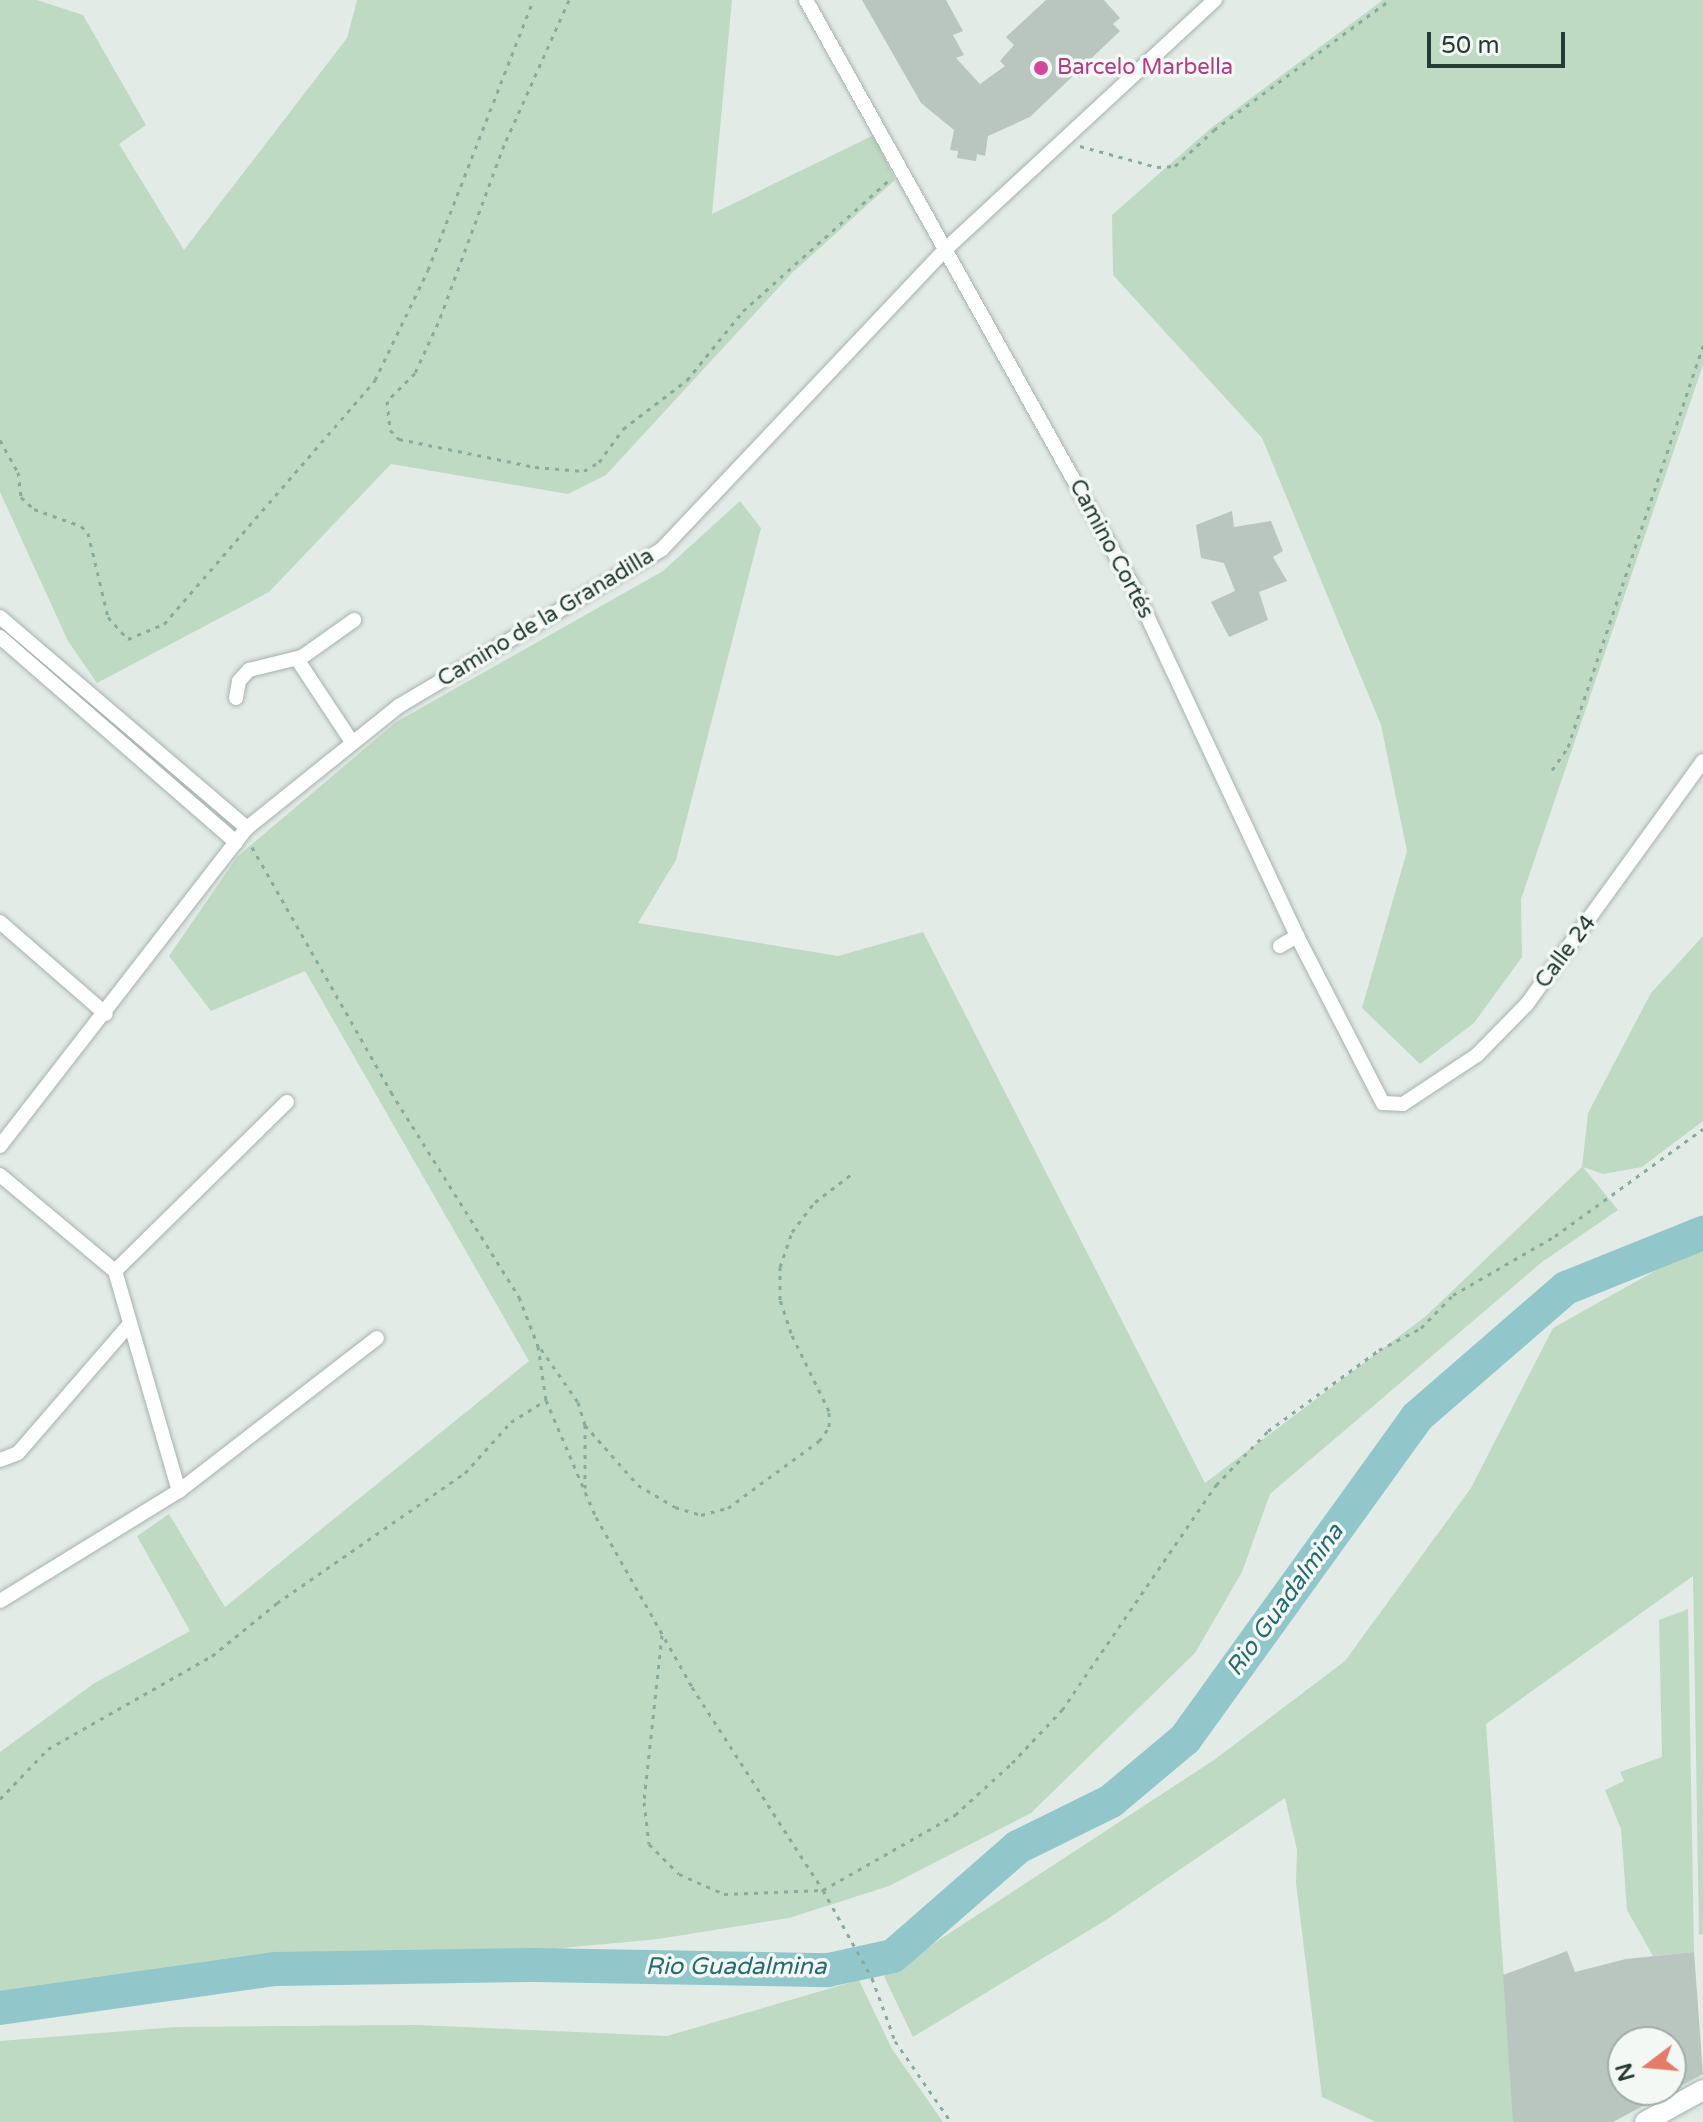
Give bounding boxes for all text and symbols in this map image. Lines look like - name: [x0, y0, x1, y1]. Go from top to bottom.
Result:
- scale bar: [1431, 16, 1569, 66]
- text: 50 m: [1441, 31, 1499, 60]
- place label: Barcelo Marbella: [1057, 55, 1233, 81]
- marker: Barcelo Marbella: [1032, 59, 1050, 77]
- street label: Camino Cortés: [1063, 475, 1159, 623]
- street label: Camino de la Granadilla: [433, 543, 659, 693]
- street label: Calle 24: [1530, 910, 1602, 994]
- water label: Rio Guadalmina: [1220, 1518, 1350, 1682]
- water label: Rio Guadalmina: [646, 1953, 826, 1981]
- north arrow: [1607, 2026, 1687, 2106]
- text: N: [1611, 2060, 1641, 2084]

